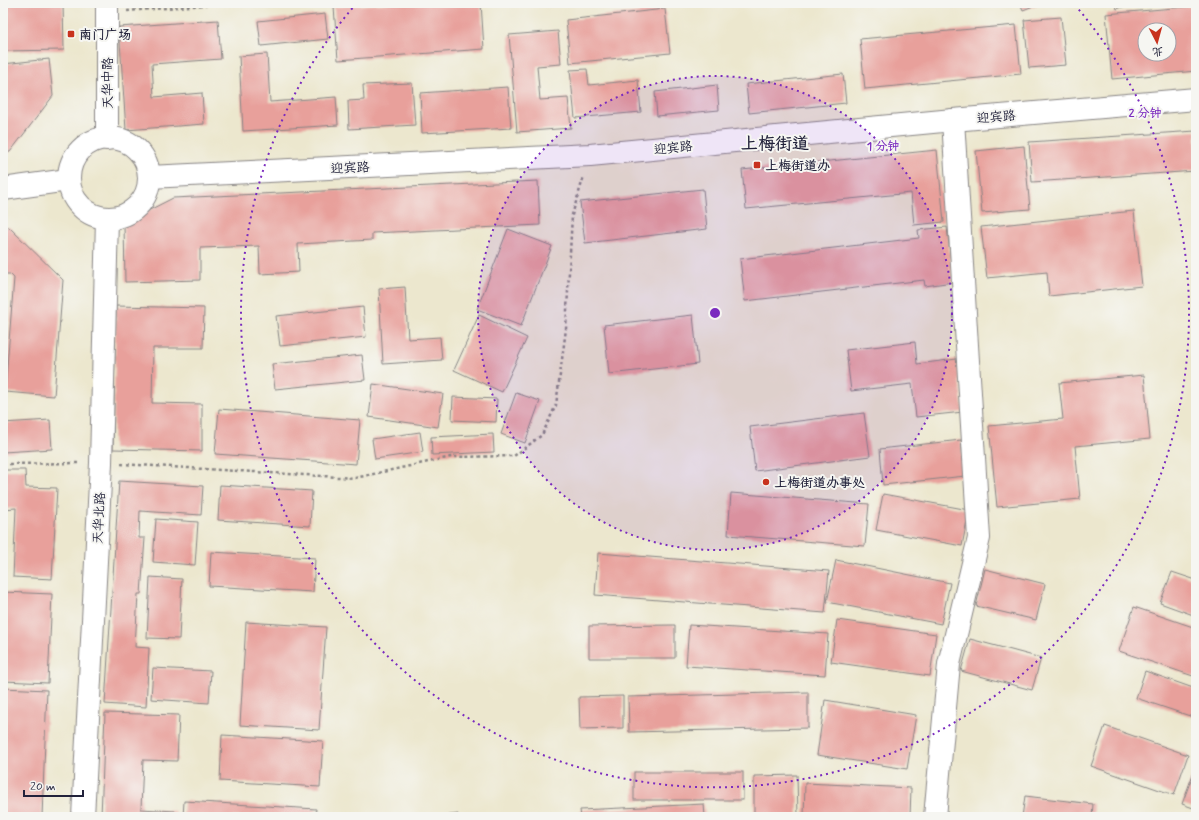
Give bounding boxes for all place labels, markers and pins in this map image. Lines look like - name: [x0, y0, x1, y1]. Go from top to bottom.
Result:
- place label: 南门广场: [79, 27, 131, 44]
- marker: 南门广场: [66, 29, 76, 39]
- place label: 上梅街道办: [765, 158, 830, 175]
- marker: 上梅街道办: [752, 160, 762, 170]
- centre of rings: [708, 306, 722, 320]
- place label: 上梅街道办事处: [774, 475, 865, 492]
- marker: 上梅街道办事处: [761, 477, 771, 487]

